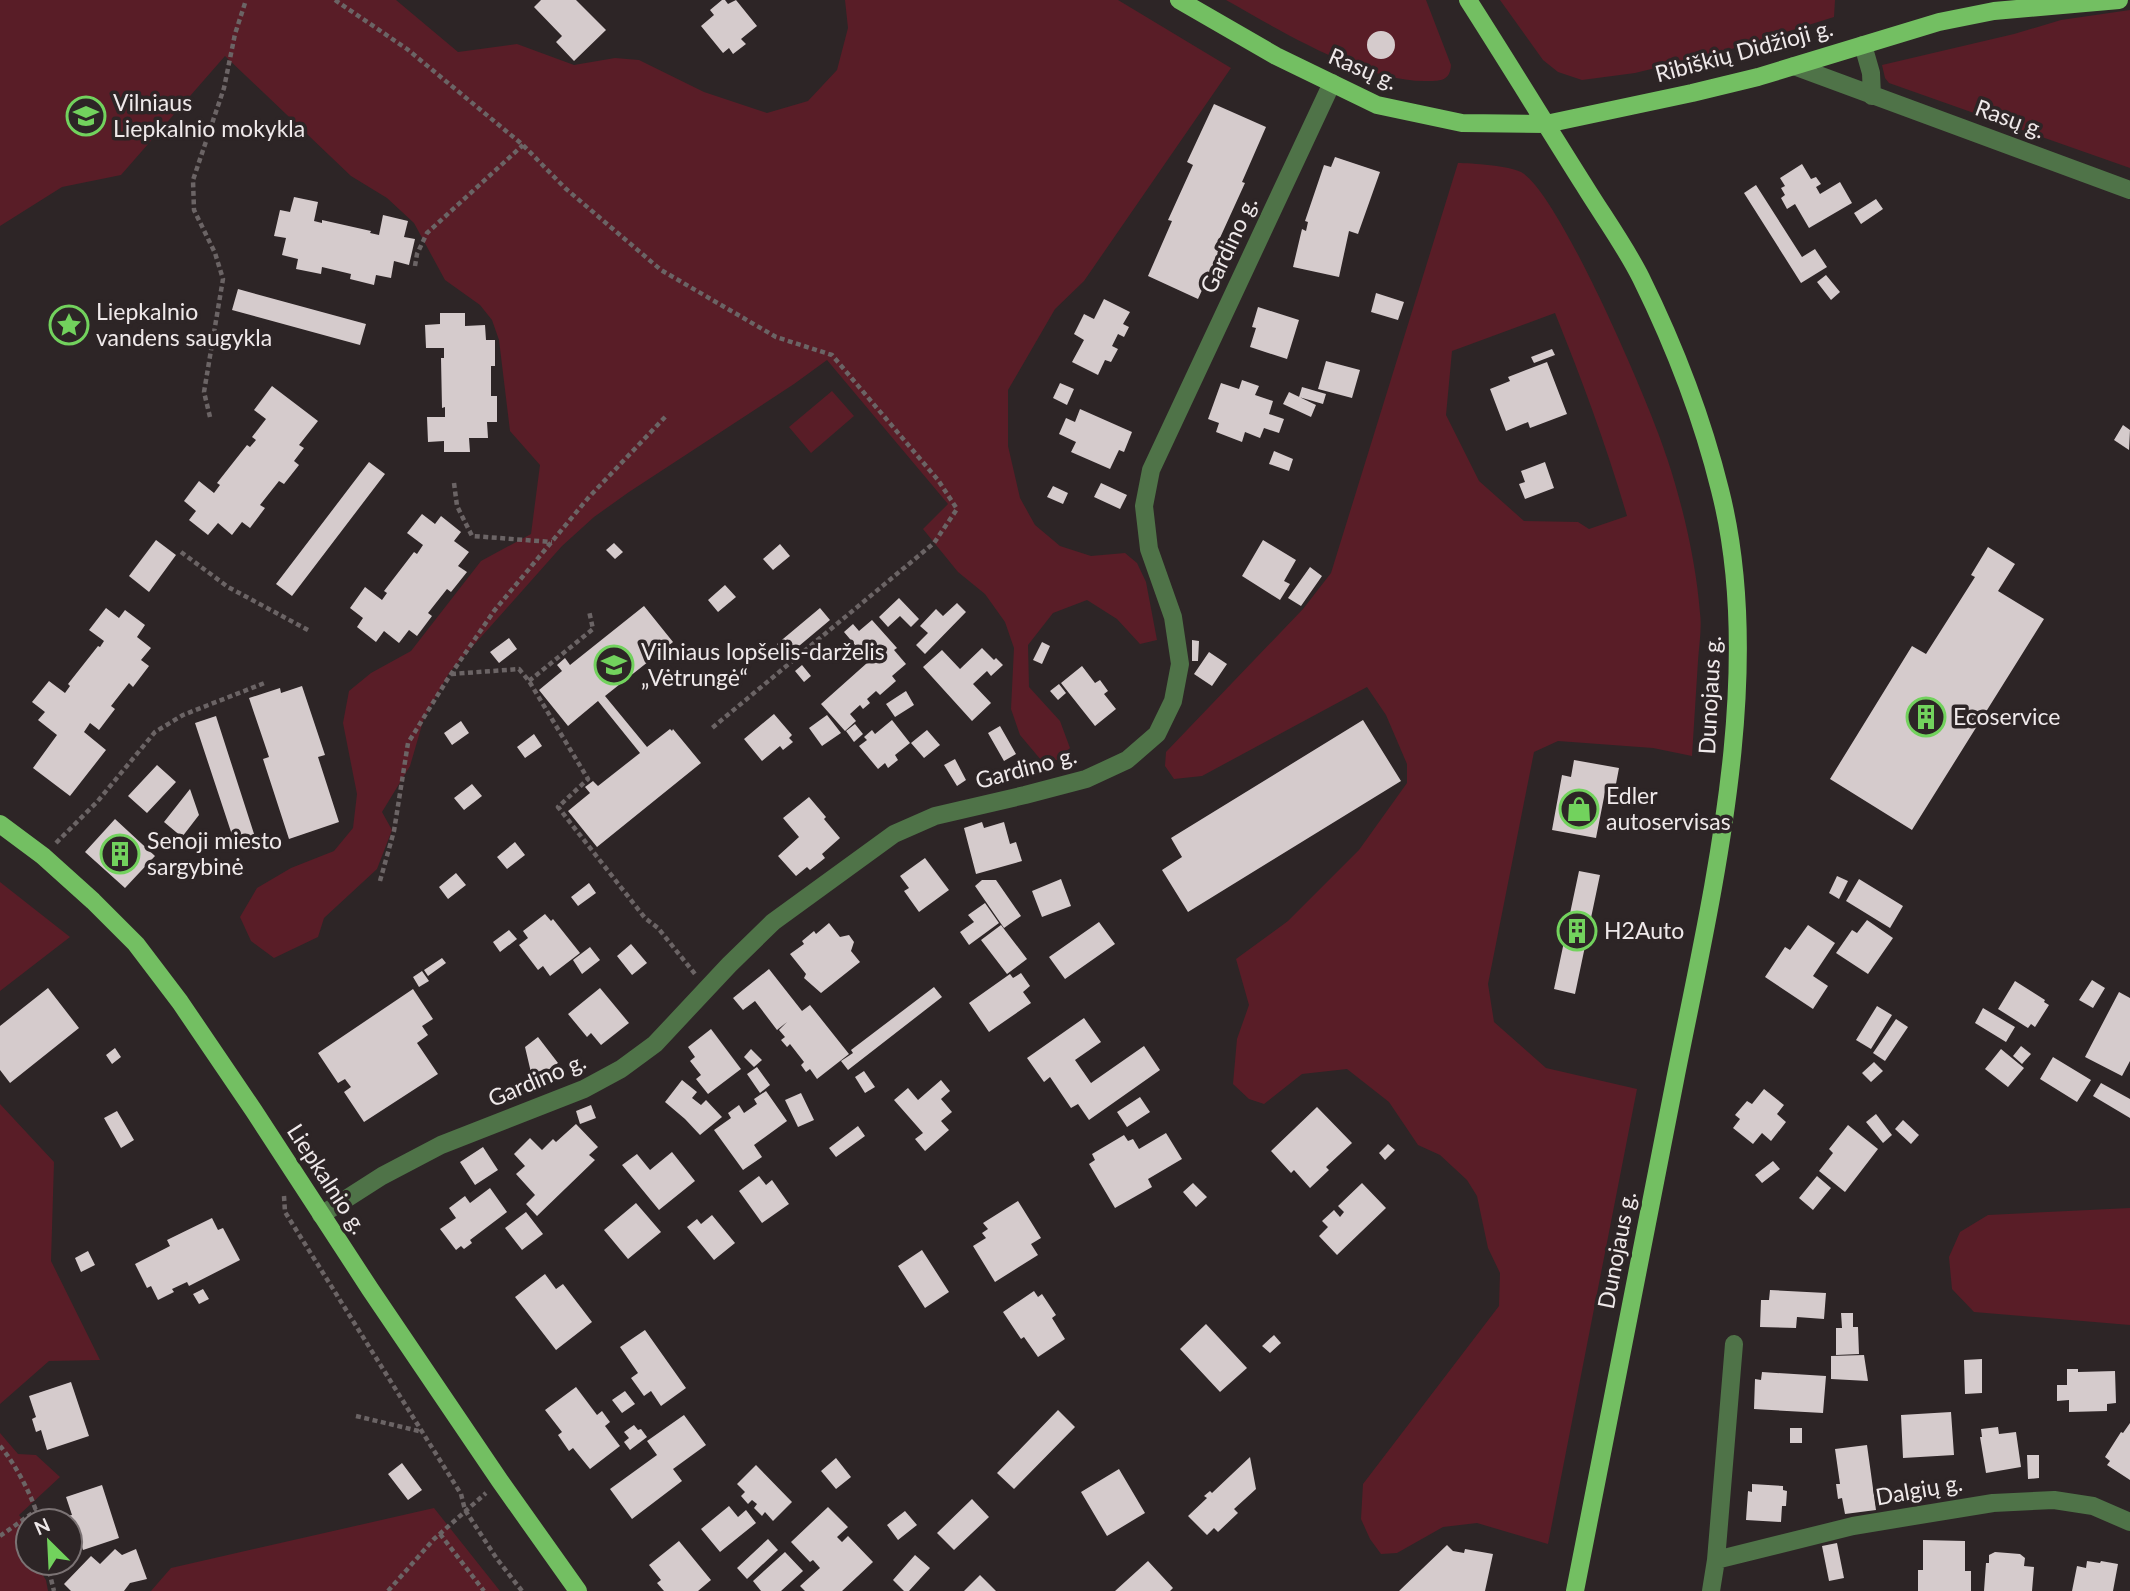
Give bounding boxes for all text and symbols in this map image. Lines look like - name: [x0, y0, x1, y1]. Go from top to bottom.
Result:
- street label: Ribiškių Didžioji g.: [1652, 13, 1836, 87]
- street label: Rasų g.: [1325, 41, 1402, 95]
- place label: Vilniaus Liepkalnio mokykla: [113, 88, 305, 142]
- street label: Rasų g.: [1972, 93, 2049, 143]
- school or university icon: Vilniaus Liepkalnio mokykla: [65, 95, 107, 137]
- street label: Gardino g.: [1194, 192, 1263, 297]
- place label: Liepkalnio vandens saugykla: [96, 297, 272, 351]
- place icon: Liepkalnio vandens saugykla: [48, 304, 90, 346]
- street label: Dunojaus g.: [1692, 635, 1726, 755]
- place label: Vilniaus lopšelis-darželis „Vėtrungė“: [641, 637, 885, 691]
- school or university icon: Vilniaus lopšelis-darželis „Vėtrungė“: [593, 644, 635, 686]
- building icon: Ecoservice: [1905, 696, 1947, 738]
- place label: Ecoservice: [1953, 702, 2060, 730]
- street label: Gardino g.: [972, 740, 1079, 794]
- place label: Edler autoservisas: [1606, 781, 1731, 835]
- shop icon: Edler autoservisas: [1558, 788, 1600, 830]
- place label: Senoji miesto sargybinė: [147, 826, 282, 880]
- building icon: Senoji miesto sargybinė: [99, 833, 141, 875]
- building icon: H2Auto: [1556, 910, 1598, 952]
- place label: H2Auto: [1604, 916, 1684, 944]
- street label: Gardino g.: [483, 1046, 590, 1112]
- street label: Liepkalnio g.: [282, 1118, 374, 1239]
- street label: Dunojaus g.: [1591, 1189, 1641, 1311]
- street label: Dalgių g.: [1873, 1468, 1964, 1510]
- north arrow: [14, 1507, 84, 1577]
- text: N: [31, 1513, 53, 1539]

